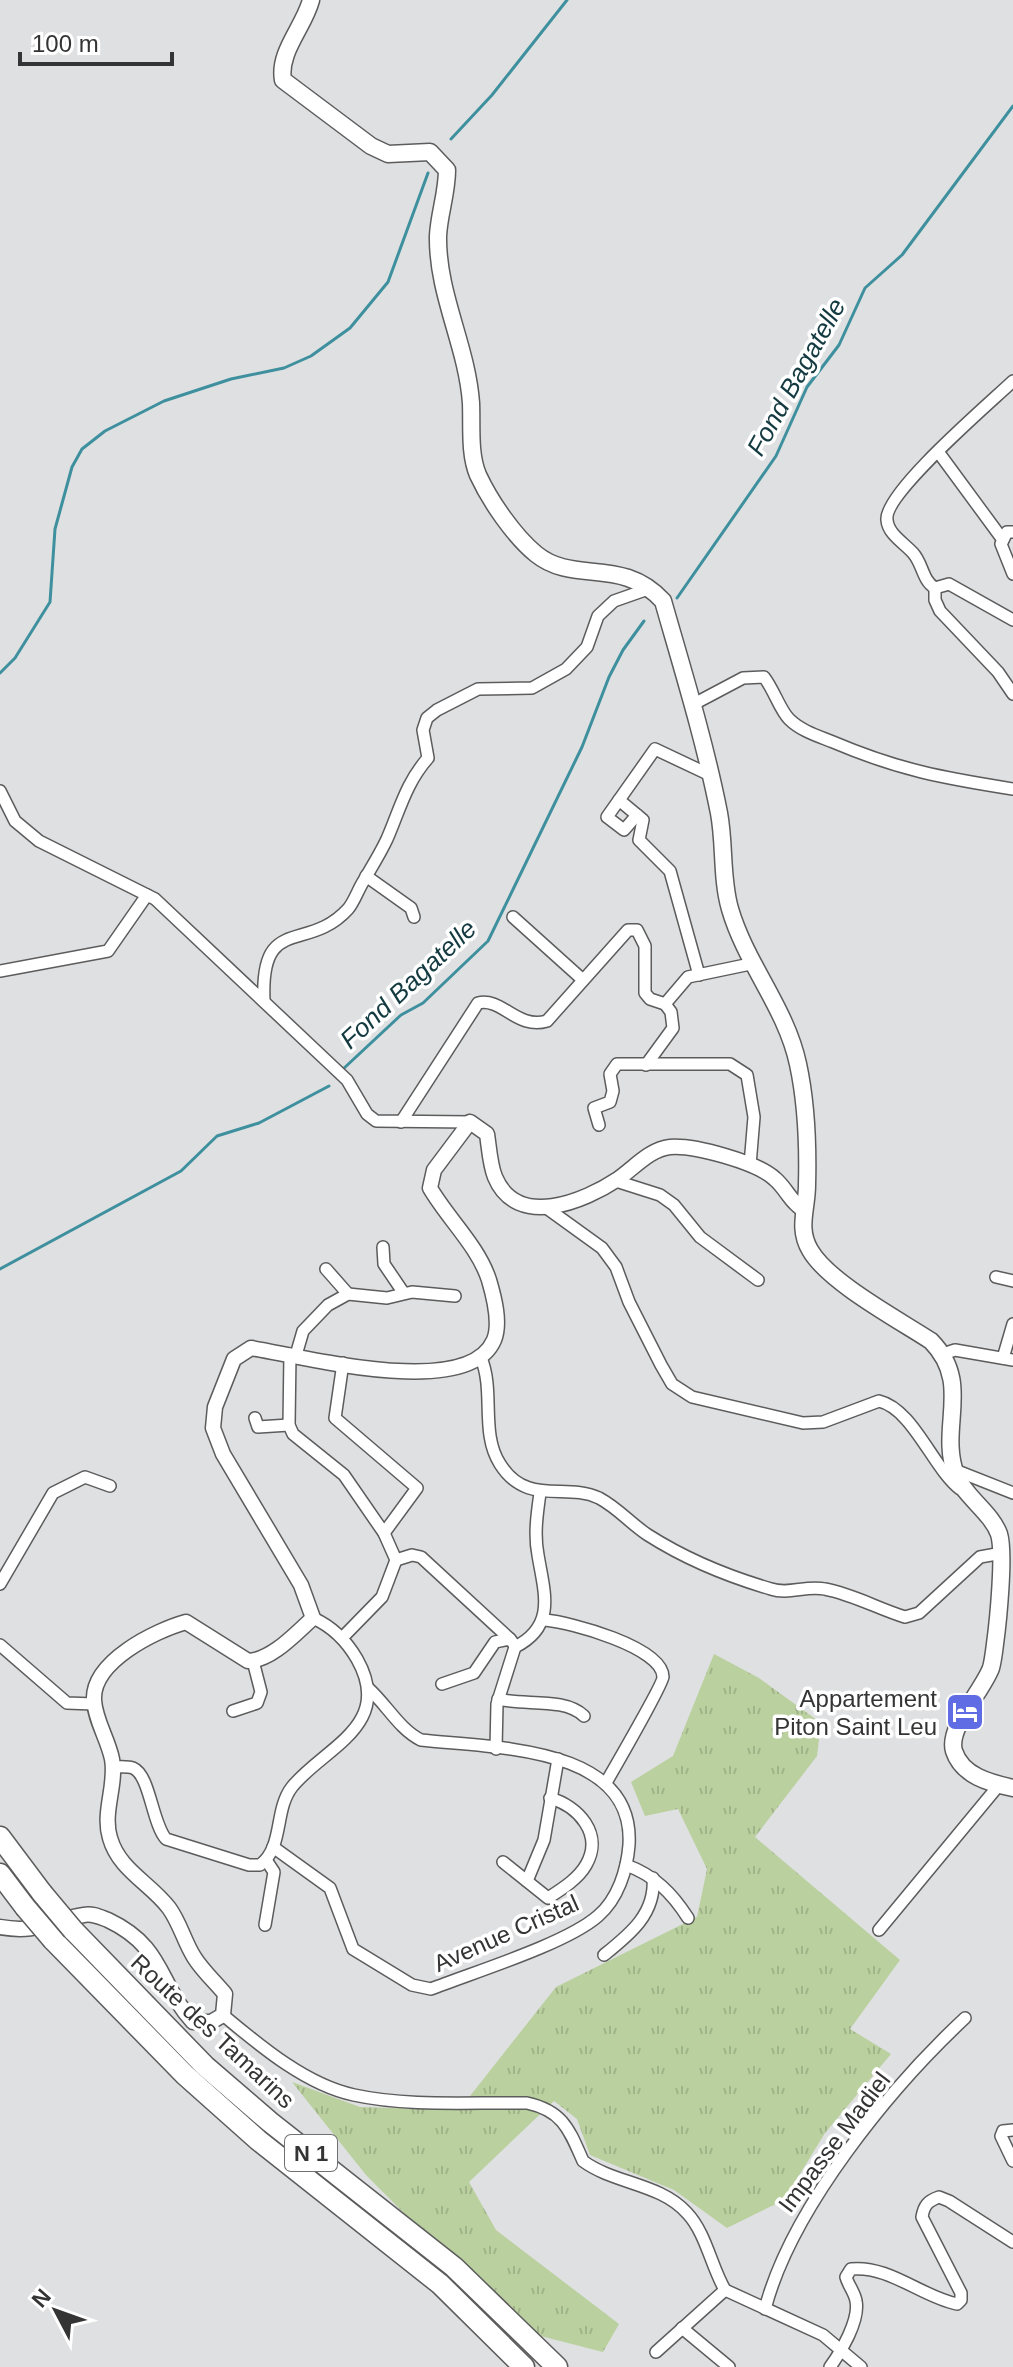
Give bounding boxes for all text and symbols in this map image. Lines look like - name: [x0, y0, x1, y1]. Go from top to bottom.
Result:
- scale bar: [20, 16, 172, 66]
- text: 100 m: [32, 30, 99, 57]
- water label: Fond Bagatelle: [740, 293, 852, 461]
- water label: Fond Bagatelle: [334, 913, 482, 1055]
- place label: Appartement Piton Saint Leu: [774, 1685, 937, 1740]
- hotel icon: Appartement Piton Saint Leu: [944, 1691, 986, 1733]
- street label: Avenue Cristal: [429, 1889, 583, 1977]
- street label: Route des Tamarins: [126, 1948, 300, 2114]
- street label: Impasse Madiel: [773, 2067, 895, 2217]
- road number: N 1: [285, 2135, 337, 2171]
- north arrow: [16, 2271, 96, 2351]
- text: N: [27, 2284, 56, 2312]

